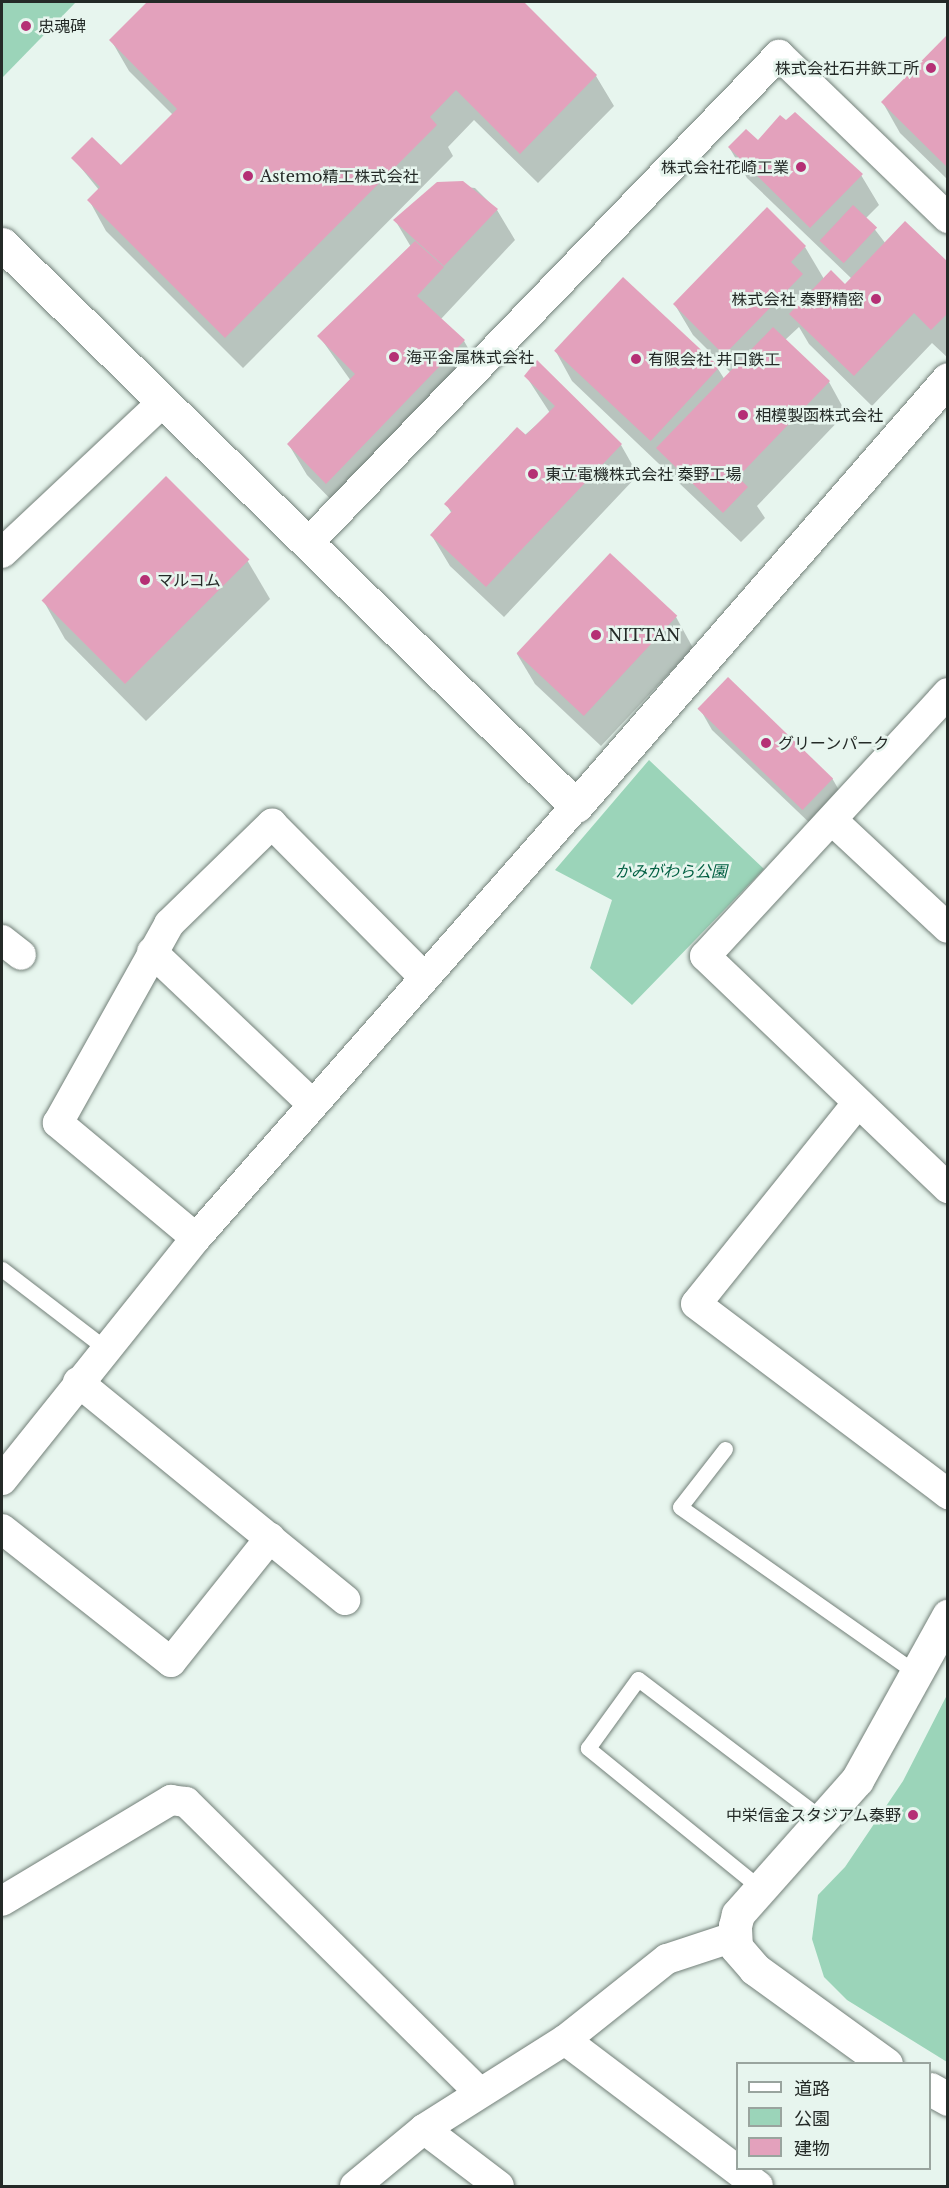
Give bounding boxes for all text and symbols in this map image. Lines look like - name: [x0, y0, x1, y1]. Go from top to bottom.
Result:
- place label: 忠魂碑: [38, 16, 86, 36]
- marker: 忠魂碑: [19, 19, 33, 33]
- place label: 株式会社石井鉄工所: [775, 58, 919, 78]
- marker: 株式会社石井鉄工所: [924, 61, 938, 75]
- place label: 株式会社花崎工業: [661, 157, 789, 177]
- marker: 株式会社花崎工業: [794, 160, 808, 174]
- place label: Astemo精工株式会社: [260, 166, 418, 186]
- marker: Astemo精工株式会社: [241, 169, 255, 183]
- place label: 株式会社 秦野精密: [731, 289, 864, 309]
- marker: 株式会社 秦野精密: [869, 292, 883, 306]
- place label: 海平金属株式会社: [406, 347, 534, 367]
- place label: 有限会社 井口鉄工: [648, 349, 781, 369]
- marker: 海平金属株式会社: [387, 350, 401, 364]
- marker: 有限会社 井口鉄工: [629, 352, 643, 366]
- place label: 相模製函株式会社: [755, 405, 883, 425]
- marker: 相模製函株式会社: [736, 408, 750, 422]
- place label: 東立電機株式会社 秦野工場: [545, 464, 742, 484]
- marker: 東立電機株式会社 秦野工場: [526, 467, 540, 481]
- place label: マルコム: [157, 570, 221, 590]
- marker: マルコム: [138, 573, 152, 587]
- place label: NITTAN: [608, 625, 680, 645]
- marker: NITTAN: [589, 628, 603, 642]
- place label: グリーンパーク: [778, 733, 890, 753]
- marker: グリーンパーク: [759, 736, 773, 750]
- park label: かみがわら公園: [615, 861, 727, 881]
- place label: 中栄信金スタジアム秦野: [725, 1805, 901, 1825]
- marker: 中栄信金スタジアム秦野: [906, 1808, 920, 1822]
- legend: [736, 2062, 931, 2170]
- text: 道路: [794, 2078, 830, 2100]
- text: 公園: [794, 2108, 830, 2130]
- text: 建物: [794, 2138, 830, 2160]

